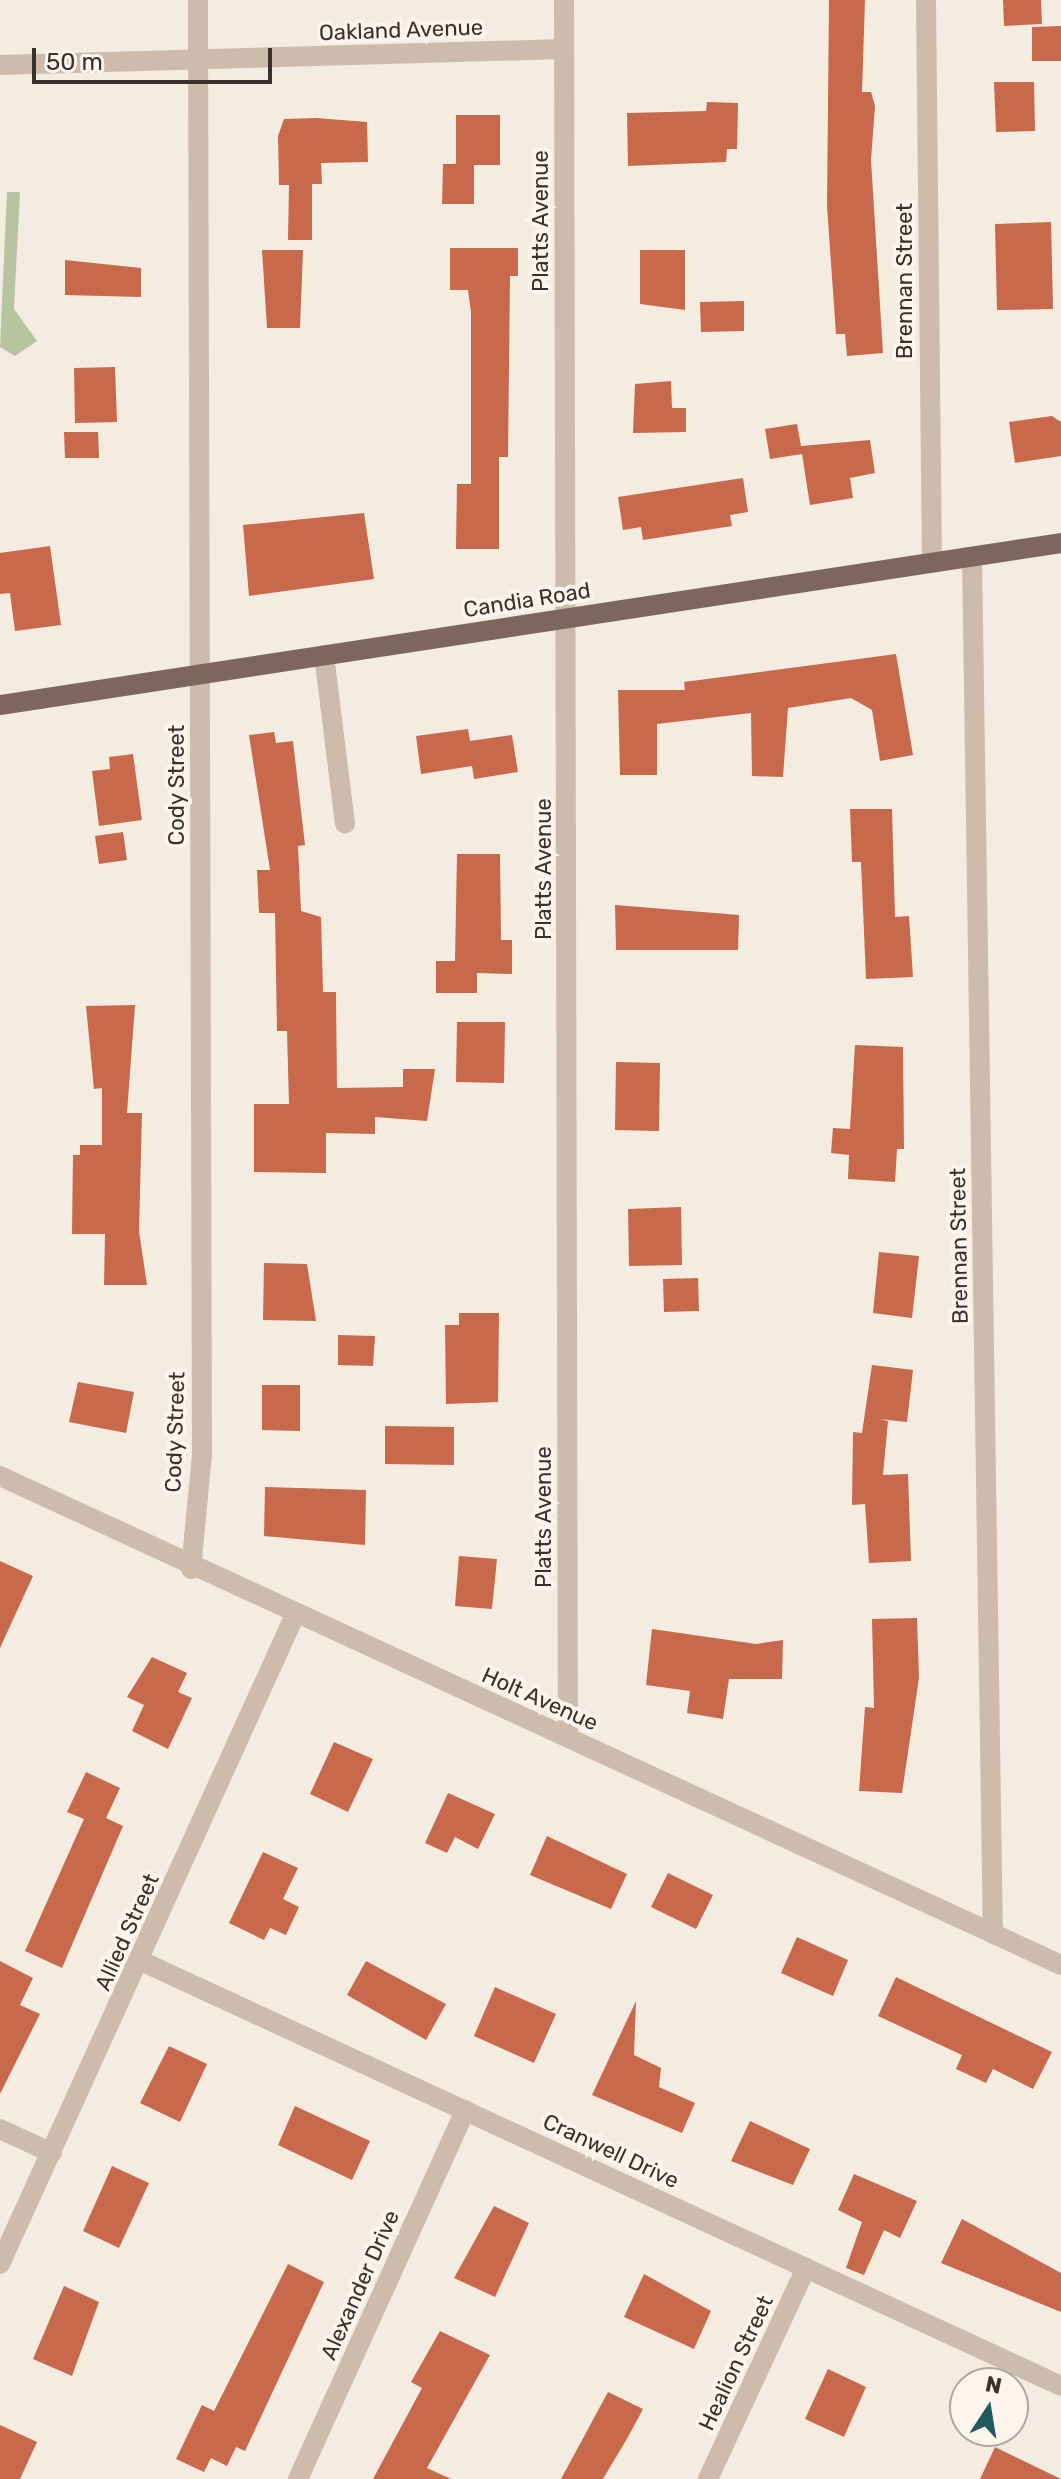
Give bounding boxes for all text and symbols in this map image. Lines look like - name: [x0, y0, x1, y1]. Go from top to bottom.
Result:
- street label: Oakland Avenue: [318, 14, 484, 46]
- scale bar: [36, 32, 276, 82]
- text: 50 m: [46, 48, 103, 76]
- street label: Platts Avenue: [528, 150, 554, 292]
- street label: Brennan Street: [892, 203, 918, 359]
- street label: Candia Road: [462, 577, 592, 623]
- street label: Cody Street: [164, 724, 190, 846]
- street label: Platts Avenue: [531, 798, 557, 940]
- street label: Brennan Street: [944, 1168, 974, 1324]
- street label: Cody Street: [160, 1371, 190, 1493]
- street label: Platts Avenue: [531, 1446, 557, 1588]
- street label: Holt Avenue: [478, 1662, 602, 1736]
- street label: Allied Street: [89, 1869, 165, 1995]
- street label: Cranwell Drive: [539, 2108, 683, 2194]
- street label: Alexander Drive: [315, 2206, 405, 2364]
- street label: Healion Street: [693, 2291, 779, 2435]
- north arrow: [949, 2367, 1029, 2447]
- text: N: [983, 2370, 1004, 2400]

